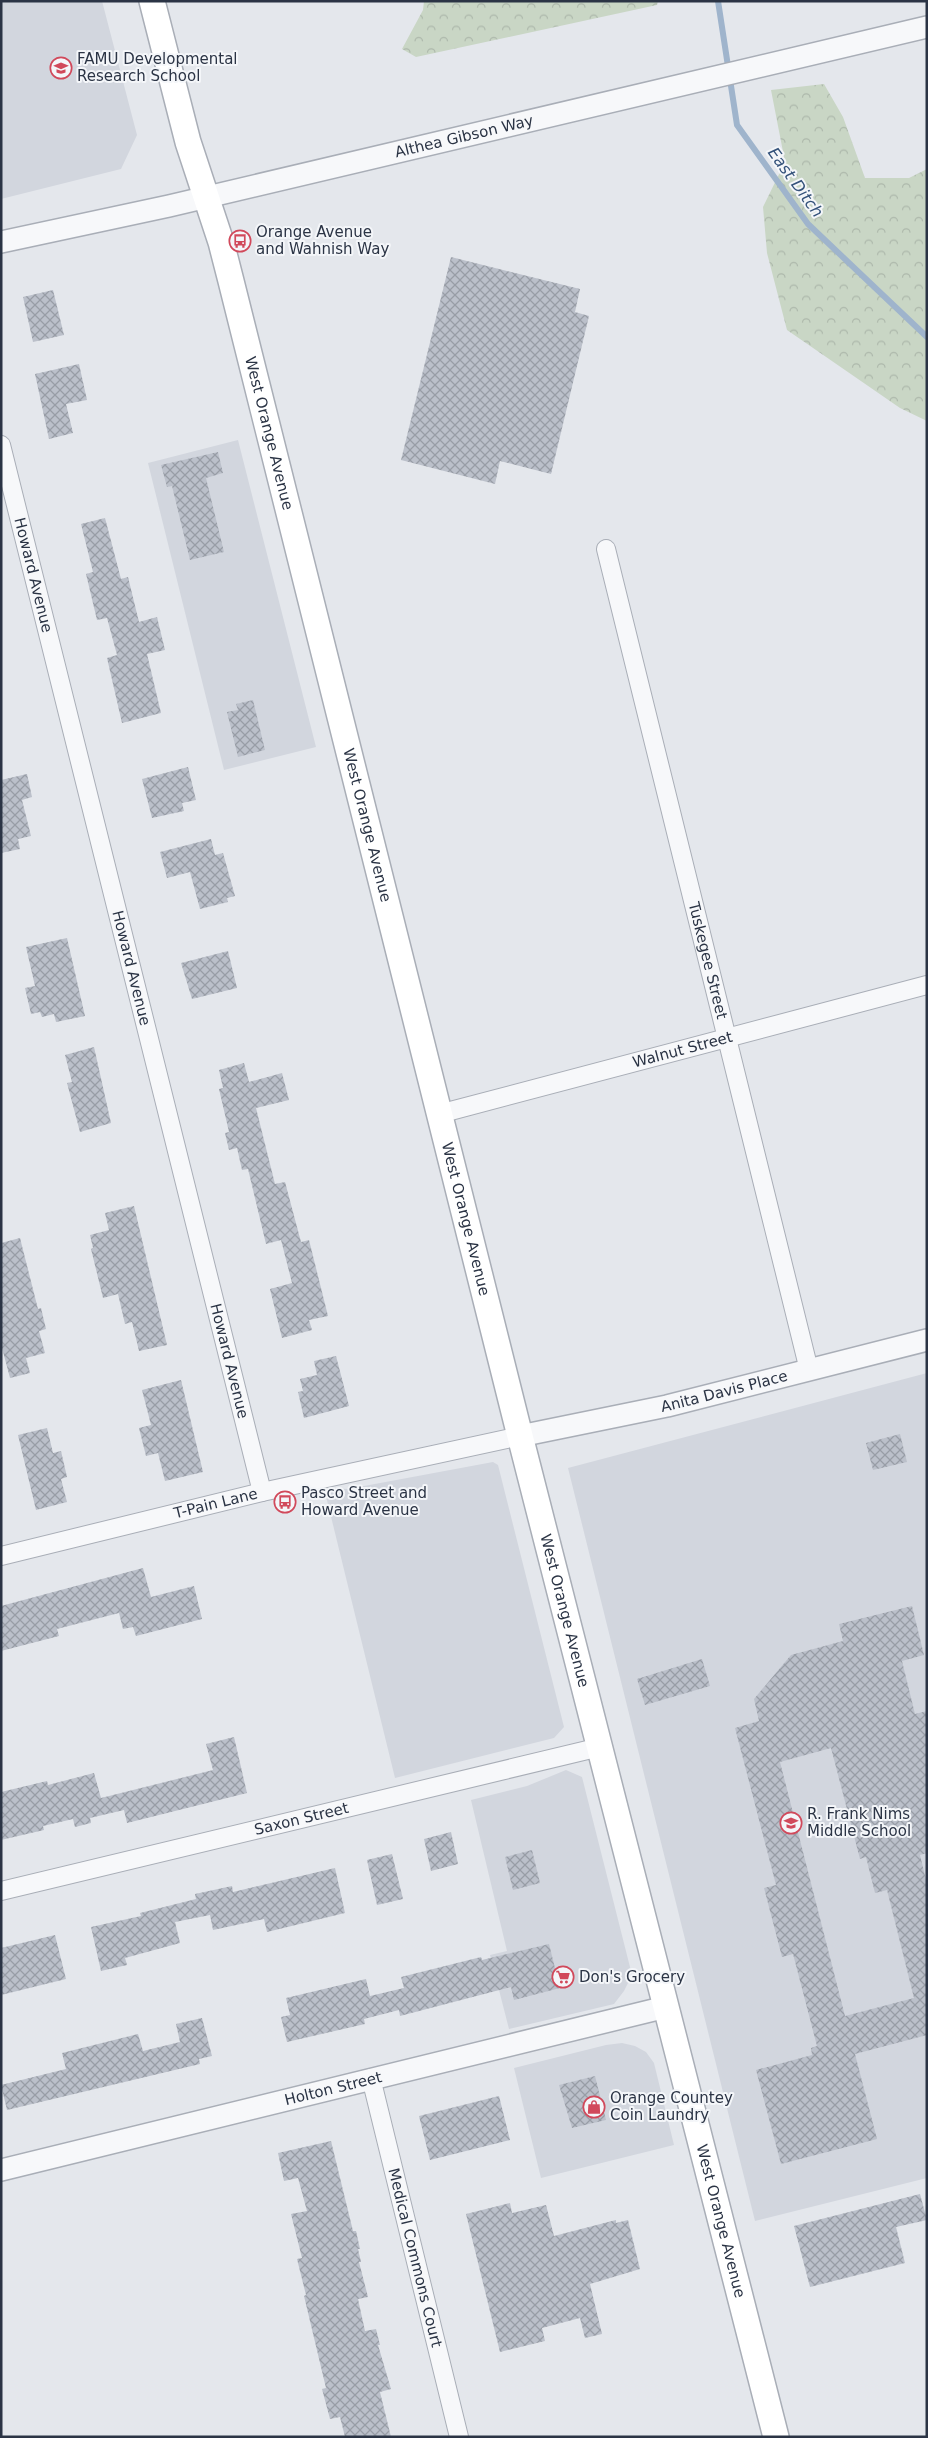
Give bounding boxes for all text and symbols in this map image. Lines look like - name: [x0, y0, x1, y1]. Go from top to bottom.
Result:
- place label: FAMU Developmental Research School: [77, 50, 238, 85]
- school or university icon: FAMU Developmental Research School: [49, 56, 73, 80]
- street label: Althea Gibson Way: [393, 111, 535, 161]
- water label: East Ditch: [764, 144, 827, 221]
- place label: Orange Avenue and Wahnish Way: [256, 223, 389, 258]
- bus stop icon: Orange Avenue and Wahnish Way: [228, 229, 252, 253]
- street label: West Orange Avenue: [241, 355, 297, 512]
- street label: Howard Avenue: [10, 516, 56, 634]
- street label: West Orange Avenue: [339, 746, 395, 904]
- street label: Tuskegee Street: [684, 899, 731, 1021]
- street label: Howard Avenue: [108, 909, 154, 1027]
- street label: Walnut Street: [631, 1028, 735, 1071]
- street label: West Orange Avenue: [438, 1140, 494, 1298]
- street label: Howard Avenue: [206, 1302, 252, 1420]
- street label: Anita Davis Place: [659, 1367, 789, 1416]
- street label: T-Pain Lane: [171, 1484, 259, 1523]
- place label: Pasco Street and Howard Avenue: [301, 1484, 427, 1519]
- bus stop icon: Pasco Street and Howard Avenue: [273, 1490, 297, 1514]
- street label: West Orange Avenue: [536, 1532, 593, 1689]
- street label: Saxon Street: [253, 1799, 350, 1839]
- place label: R. Frank Nims Middle School: [807, 1805, 911, 1840]
- school or university icon: R. Frank Nims Middle School: [779, 1811, 803, 1835]
- supermarket icon: Don's Grocery: [551, 1965, 575, 1989]
- place label: Don's Grocery: [579, 1968, 685, 1986]
- street label: Holton Street: [283, 2068, 384, 2109]
- place label: Orange Countey Coin Laundry: [610, 2089, 733, 2124]
- shop icon: Orange Countey Coin Laundry: [582, 2095, 606, 2119]
- street label: West Orange Avenue: [693, 2142, 749, 2300]
- street label: Medical Commons Court: [384, 2166, 446, 2349]

